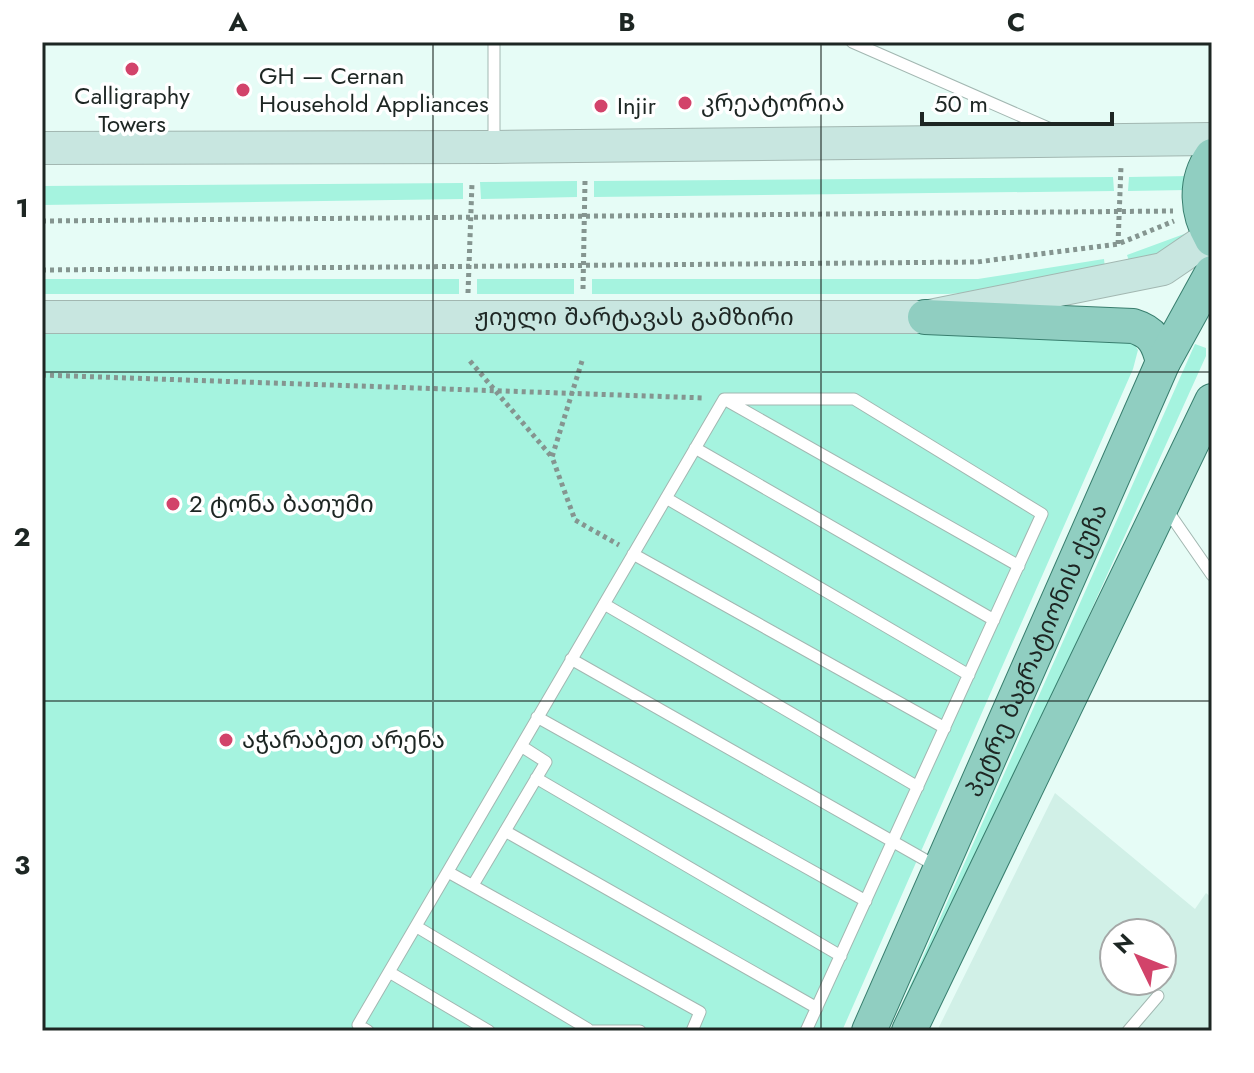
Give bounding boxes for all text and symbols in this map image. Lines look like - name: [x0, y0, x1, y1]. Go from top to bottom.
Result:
- text: A: [227, 3, 248, 41]
- text: B: [618, 3, 636, 41]
- text: C: [1007, 3, 1025, 41]
- place label: GH — Cernan Household Appliances: [259, 58, 489, 121]
- marker: Calligraphy Towers: [123, 60, 141, 78]
- scale bar: [922, 76, 1112, 126]
- place label: Calligraphy Towers: [74, 78, 190, 141]
- marker: GH — Cernan Household Appliances: [234, 81, 252, 99]
- place label: კრეატორია: [701, 85, 845, 120]
- text: 50 m: [934, 86, 988, 121]
- place label: Injir: [617, 88, 657, 123]
- marker: კრეატორია: [676, 94, 694, 112]
- marker: Injir: [592, 97, 610, 115]
- text: 1: [15, 189, 29, 227]
- street label: ჟიული შარტავას გამზირი: [474, 299, 794, 334]
- place label: 2 ტონა ბათუმი: [189, 486, 374, 521]
- marker: 2 ტონა ბათუმი: [164, 495, 182, 513]
- street label: პეტრე ბაგრატიონის ქუჩა: [956, 498, 1116, 802]
- text: 2: [13, 518, 31, 556]
- place label: აჭარაბეთ არენა: [242, 722, 445, 757]
- marker: აჭარაბეთ არენა: [217, 731, 235, 749]
- text: 3: [14, 846, 30, 884]
- north arrow: [1098, 917, 1178, 997]
- text: N: [1106, 926, 1141, 961]

